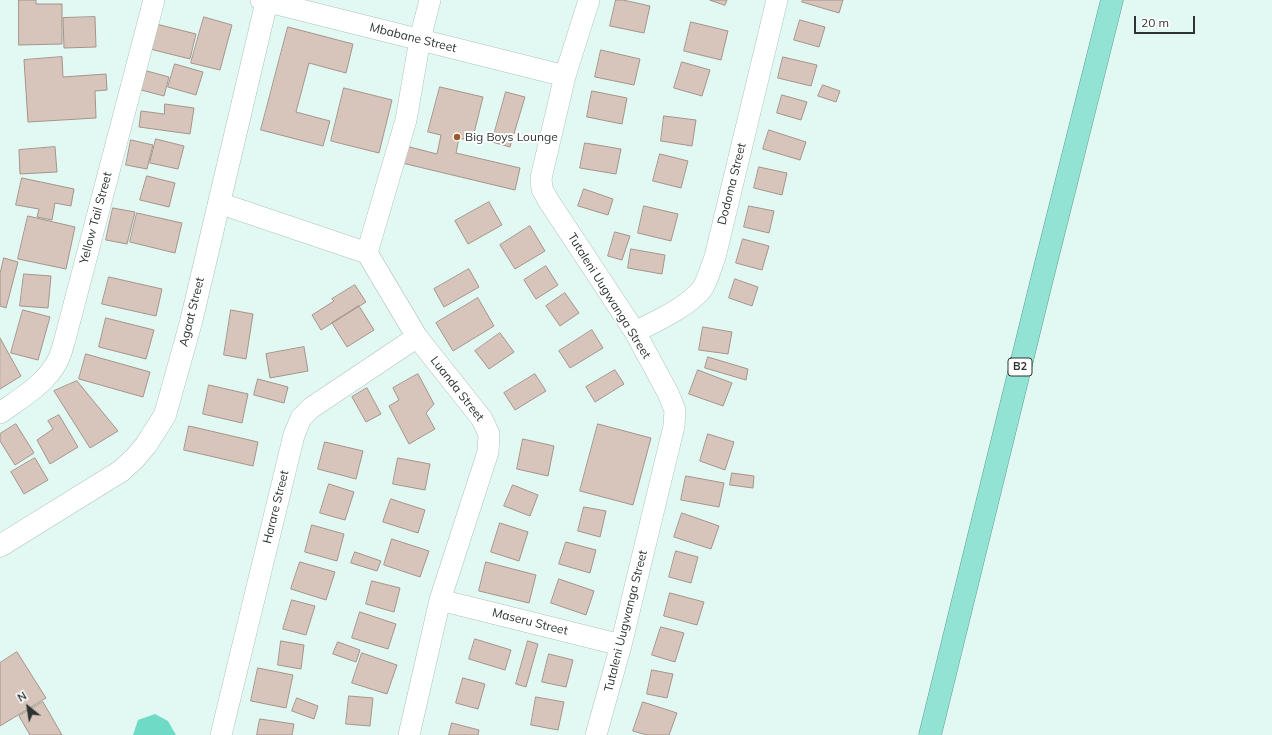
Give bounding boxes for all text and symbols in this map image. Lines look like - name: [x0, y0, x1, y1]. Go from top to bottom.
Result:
- scale bar: [1136, 8, 1197, 34]
- text: 20 m: [1141, 15, 1169, 30]
- street label: Mbabane Street: [368, 20, 458, 56]
- place label: Big Boys Lounge: [465, 130, 558, 144]
- marker: Big Boys Lounge: [452, 132, 462, 142]
- street label: Dodoma Street: [715, 142, 749, 226]
- street label: Yellow Tail Street: [77, 171, 115, 265]
- street label: Tutaleni Uugwanga Street: [564, 231, 654, 361]
- street label: Agaat Street: [176, 276, 208, 348]
- street label: Luanda Street: [427, 354, 487, 424]
- road number: B2: [1008, 358, 1032, 376]
- street label: Harare Street: [260, 469, 292, 545]
- street label: Tutaleni Uugwanga Street: [601, 549, 651, 693]
- street label: Maseru Street: [491, 606, 569, 638]
- north arrow: [8, 687, 48, 727]
- text: N: [15, 688, 29, 705]

